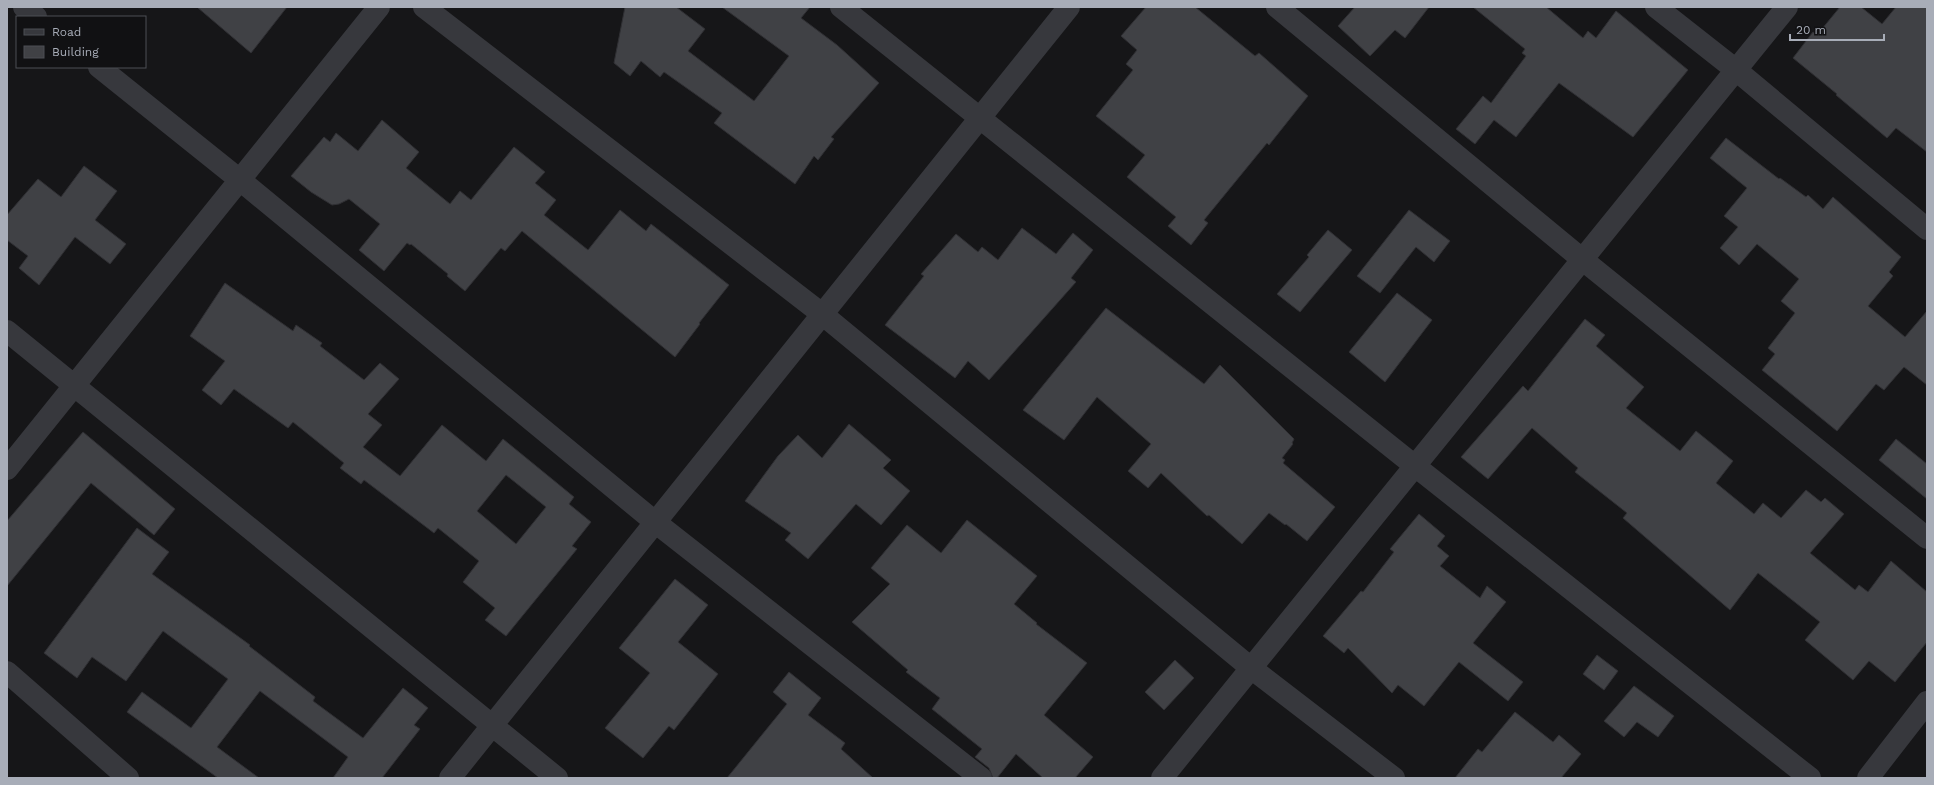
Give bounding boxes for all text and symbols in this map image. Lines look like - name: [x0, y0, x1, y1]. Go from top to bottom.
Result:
- legend: [16, 16, 146, 68]
- scale bar: [1790, 16, 1884, 42]
- text: 20 m: [1796, 23, 1826, 37]
- text: Road: [52, 25, 81, 39]
- text: Building: [52, 45, 99, 59]

